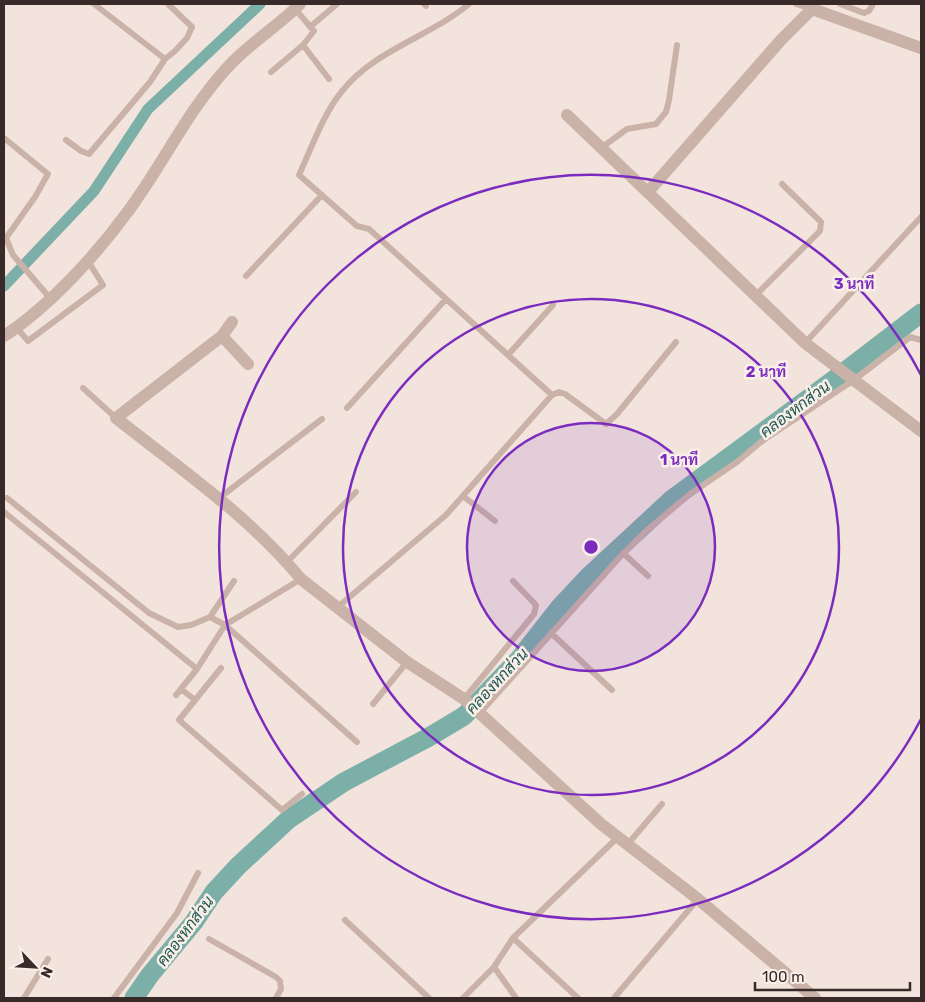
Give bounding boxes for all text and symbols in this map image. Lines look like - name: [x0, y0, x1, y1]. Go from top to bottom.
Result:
- text: 3 นาที: [834, 274, 874, 293]
- text: 2 นาที: [746, 362, 786, 381]
- water label: คลองหกส่วน: [756, 376, 834, 441]
- text: 1 นาที: [660, 450, 698, 469]
- centre of rings: [582, 538, 600, 556]
- water label: คลองหกส่วน: [461, 644, 532, 718]
- water label: คลองหกส่วน: [152, 892, 217, 970]
- north arrow: [10, 942, 60, 992]
- scale bar: [755, 960, 910, 992]
- text: N: [36, 964, 56, 980]
- text: 100 m: [762, 968, 804, 986]

